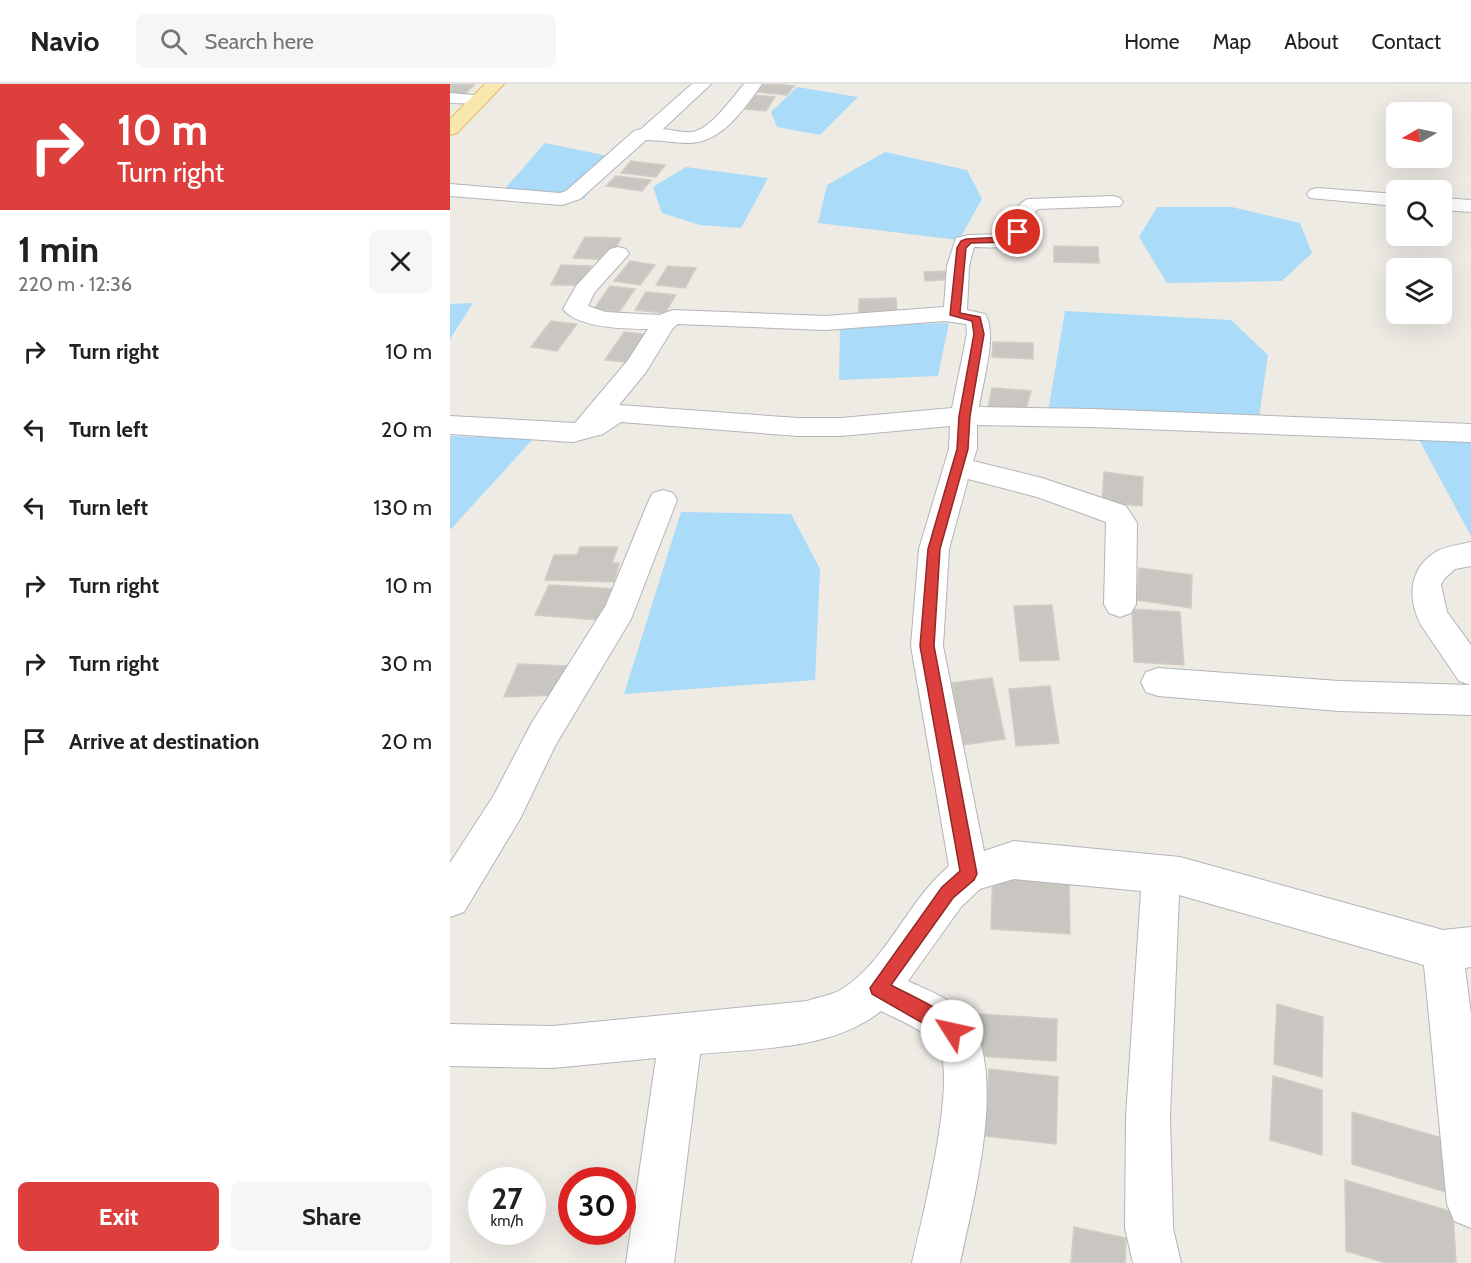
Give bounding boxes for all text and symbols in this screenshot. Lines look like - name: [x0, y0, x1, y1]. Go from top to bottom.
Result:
- search box: [136, 14, 556, 68]
- text: Navio: [30, 24, 100, 58]
- icon: search: [157, 25, 190, 58]
- text: Search here: [205, 28, 314, 55]
- text: Home: [1124, 29, 1180, 54]
- text: Map: [1213, 29, 1251, 54]
- text: About: [1284, 29, 1338, 54]
- text: Contact: [1371, 29, 1441, 54]
- north arrow: [1386, 102, 1452, 168]
- map controls: [1386, 102, 1452, 324]
- text: 10 m: [117, 104, 208, 156]
- icon: right: [18, 108, 96, 186]
- text: Turn right: [117, 156, 224, 189]
- button: search: [1386, 180, 1452, 246]
- pin: [992, 206, 1043, 257]
- icon: arrive: [1001, 215, 1034, 248]
- text: 1 min: [18, 227, 99, 271]
- button: close: [369, 230, 432, 293]
- button: layers: [1386, 258, 1452, 324]
- text: 220 m · 12:36: [18, 272, 132, 296]
- icon: right: [18, 335, 51, 368]
- text: Turn right: [69, 338, 159, 365]
- text: 10 m: [385, 338, 432, 365]
- icon: left: [18, 413, 51, 446]
- text: Turn left: [69, 416, 148, 443]
- text: 20 m: [381, 416, 432, 443]
- icon: left: [18, 491, 51, 524]
- text: Turn left: [69, 494, 148, 521]
- text: 130 m: [373, 494, 432, 521]
- icon: right: [18, 569, 51, 602]
- text: Turn right: [69, 572, 159, 599]
- text: 10 m: [385, 572, 432, 599]
- icon: right: [18, 647, 51, 680]
- text: Turn right: [69, 650, 159, 677]
- text: 30 m: [380, 650, 432, 677]
- icon: arrive: [18, 725, 51, 758]
- text: Arrive at destination: [69, 728, 259, 755]
- text: 20 m: [381, 728, 432, 755]
- position arrow: [920, 999, 984, 1063]
- speed limit sign: 30: [558, 1167, 636, 1245]
- text: 27: [491, 1180, 523, 1217]
- button: Exit: [18, 1182, 219, 1251]
- button: Share: [231, 1182, 432, 1251]
- text: km/h: [491, 1212, 523, 1230]

